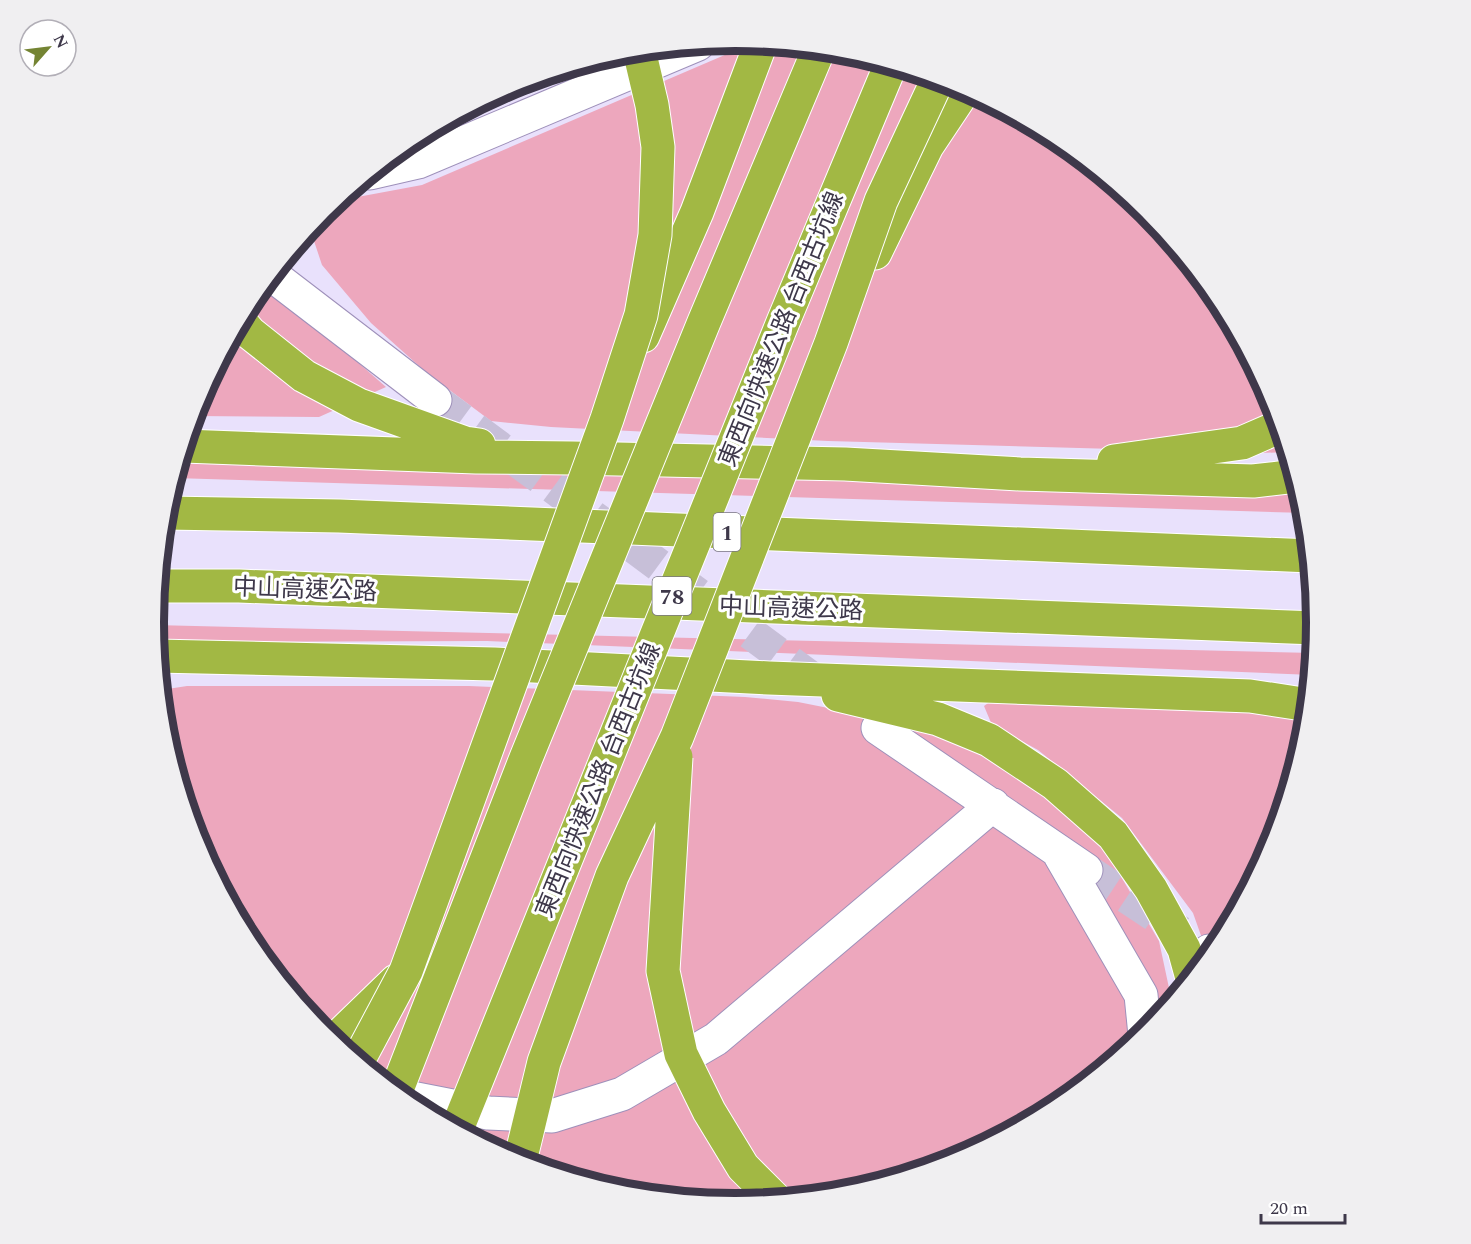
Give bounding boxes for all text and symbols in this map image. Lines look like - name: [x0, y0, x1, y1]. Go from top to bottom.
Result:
- north arrow: [18, 18, 78, 78]
- text: N: [47, 30, 74, 53]
- street label: 東西向快速公路 台西古坑線: [710, 186, 854, 472]
- road number: 1: [714, 513, 740, 551]
- street label: 中山高速公路: [232, 569, 378, 611]
- road number: 78: [652, 577, 692, 615]
- street label: 中山高速公路: [718, 588, 864, 630]
- street label: 東西向快速公路 台西古坑線: [527, 637, 671, 923]
- scale bar: [1261, 1187, 1345, 1225]
- text: 20 m: [1270, 1195, 1308, 1222]

